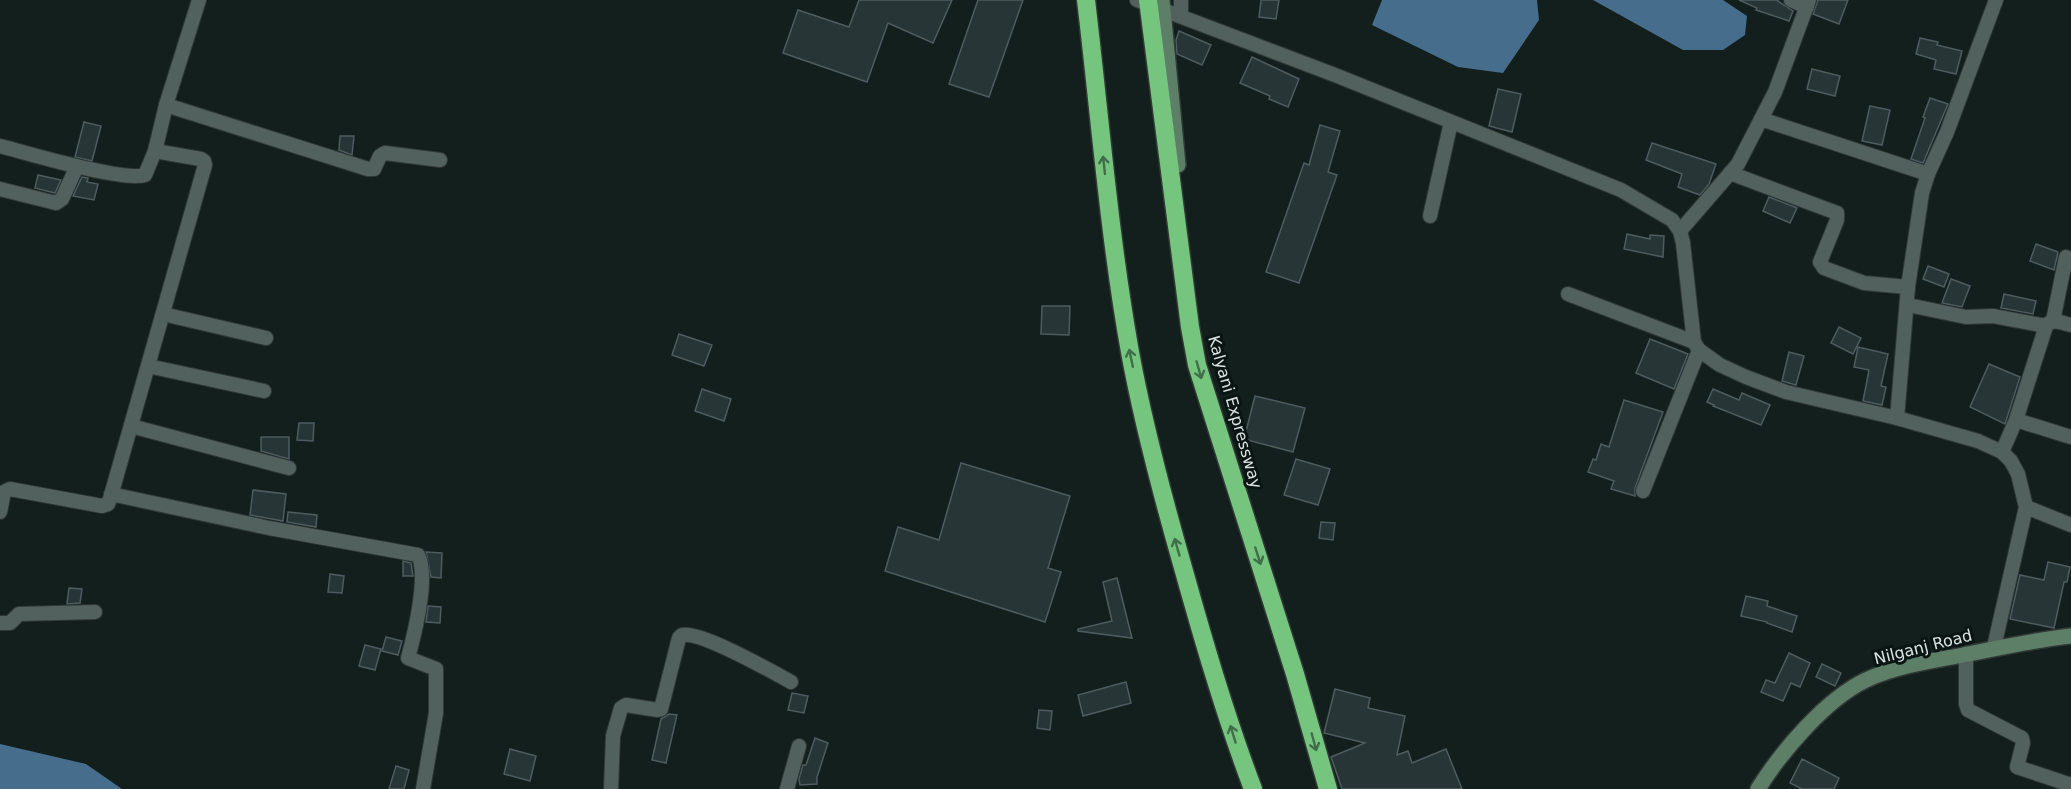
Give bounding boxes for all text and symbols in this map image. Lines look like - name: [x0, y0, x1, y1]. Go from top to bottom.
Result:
- one-way arrow: [1098, 155, 1109, 175]
- street label: Kalyani Expressway: [1204, 333, 1266, 491]
- one-way arrow: [1125, 348, 1136, 368]
- one-way arrow: [1194, 360, 1205, 379]
- one-way arrow: [1171, 538, 1182, 557]
- one-way arrow: [1253, 546, 1264, 565]
- street label: Nilganj Road: [1872, 626, 1974, 668]
- one-way arrow: [1227, 725, 1238, 744]
- one-way arrow: [1309, 733, 1320, 752]

